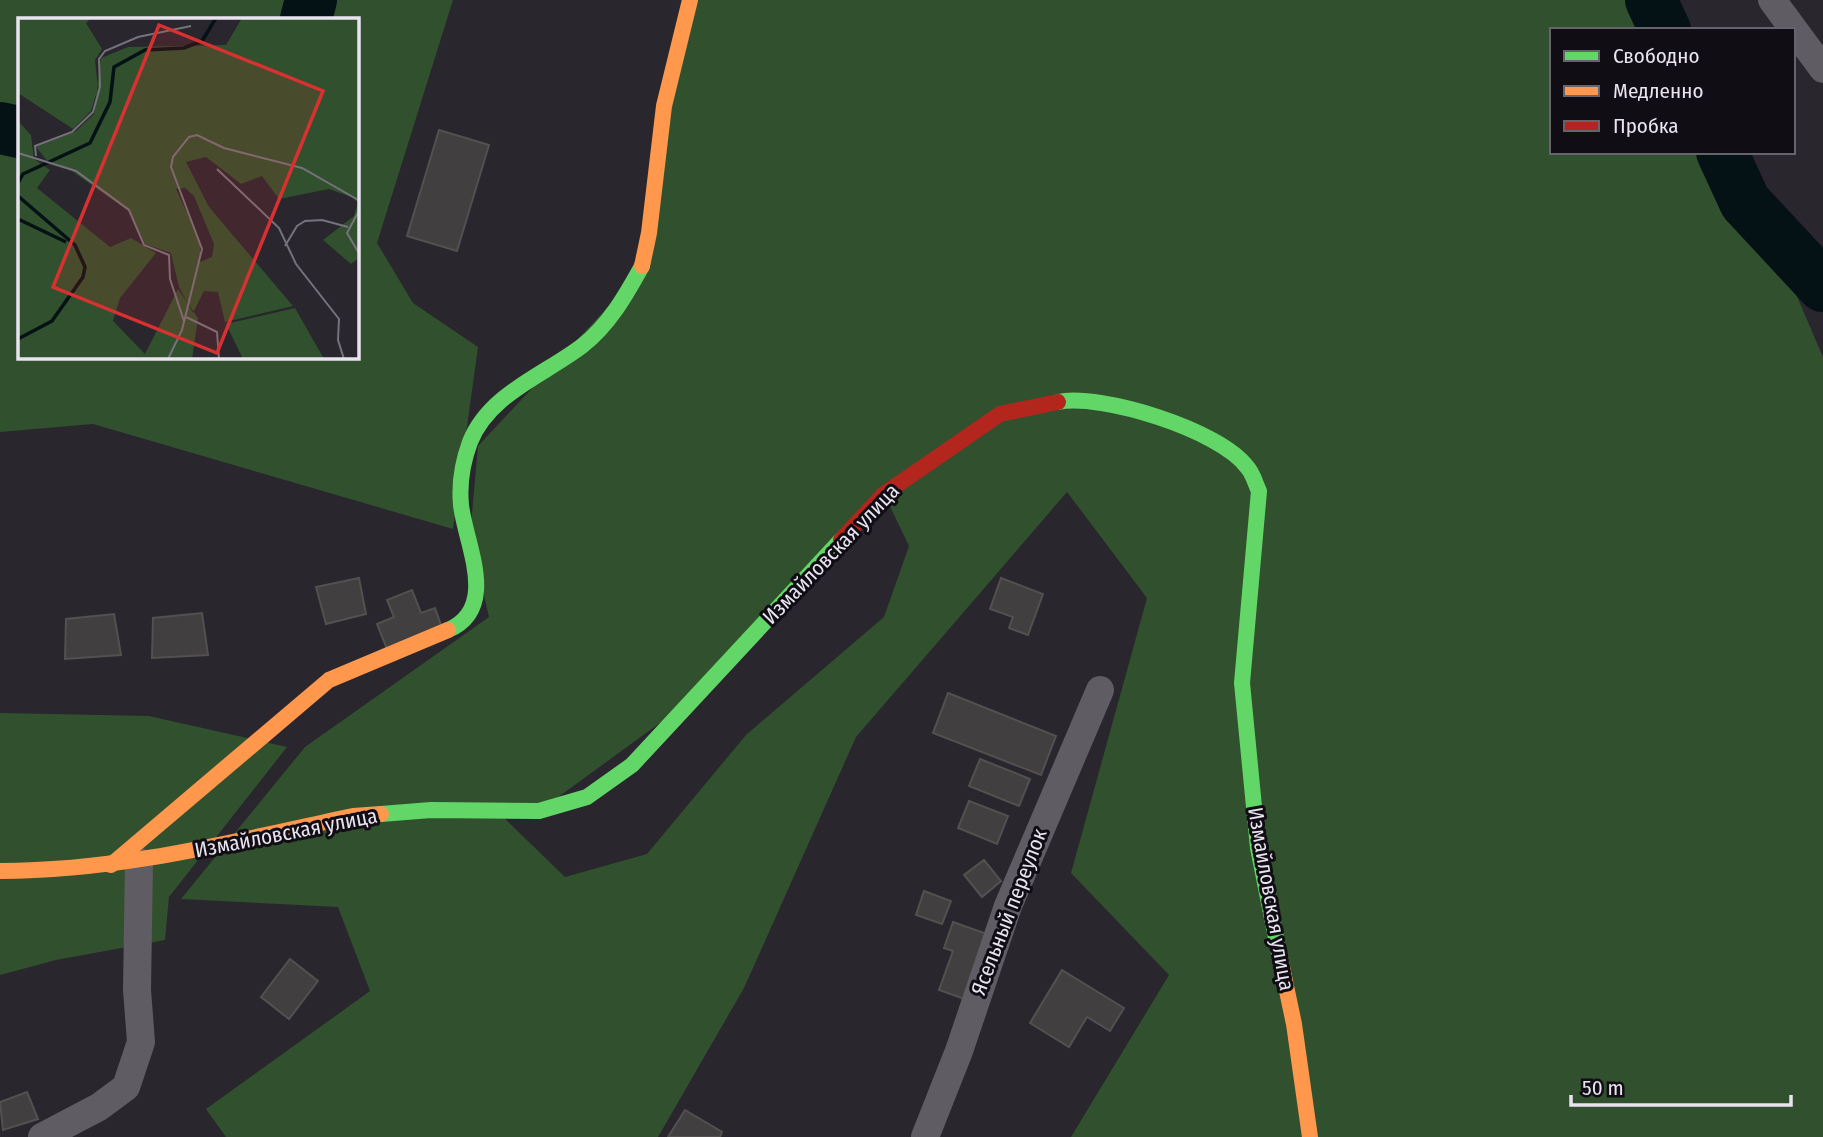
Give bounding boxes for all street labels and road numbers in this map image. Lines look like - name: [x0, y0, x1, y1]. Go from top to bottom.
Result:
- street label: Измайловская улица: [757, 478, 905, 630]
- street label: Измайловская улица: [192, 803, 380, 863]
- street label: Измайловская улица: [1242, 805, 1300, 993]
- street label: Ясельный переулок: [965, 825, 1053, 999]

